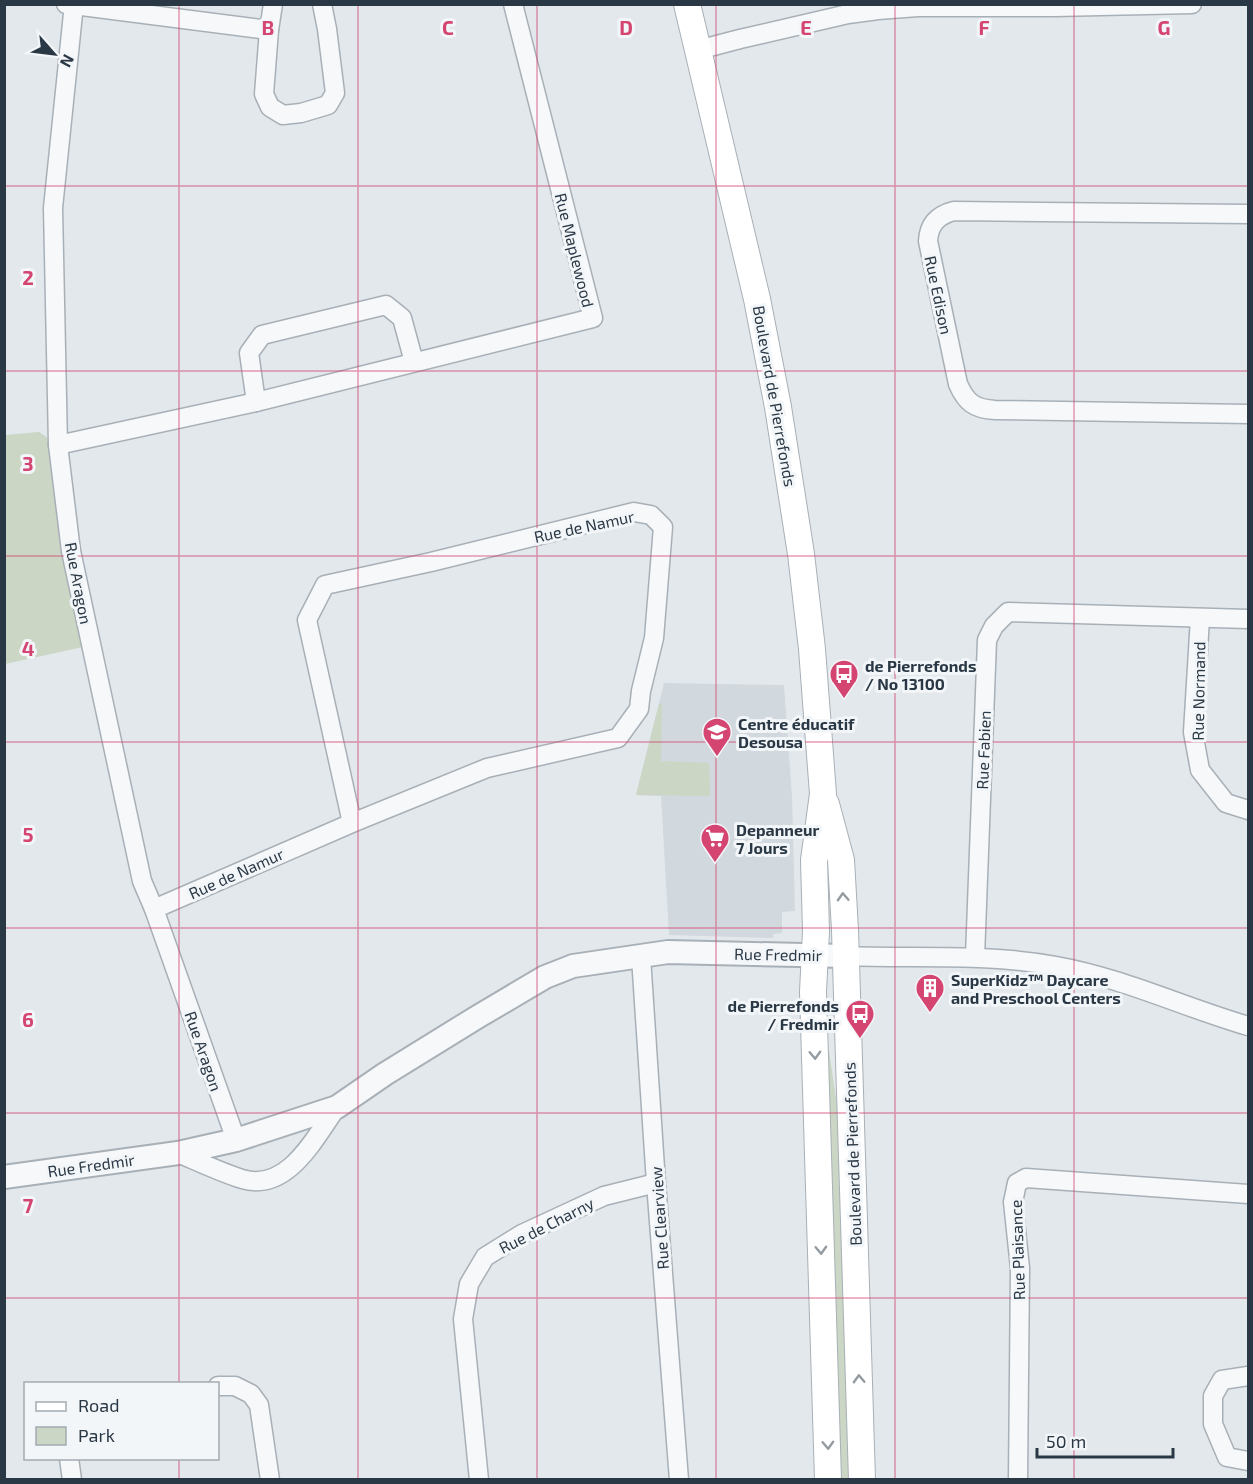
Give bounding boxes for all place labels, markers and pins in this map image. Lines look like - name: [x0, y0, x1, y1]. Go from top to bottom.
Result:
- place label: de Pierrefonds / No 13100: [865, 656, 976, 693]
- bus stop icon: de Pierrefonds / No 13100: [828, 658, 860, 700]
- place label: Centre éducatif Desousa: [738, 714, 855, 751]
- school or university icon: Centre éducatif Desousa: [701, 716, 733, 758]
- place label: Depanneur 7 Jours: [736, 820, 819, 857]
- supermarket icon: Depanneur 7 Jours: [699, 822, 731, 864]
- place label: SuperKidz™ Daycare and Preschool Centers: [951, 970, 1121, 1007]
- building icon: SuperKidz™ Daycare and Preschool Centers: [914, 972, 946, 1014]
- place label: de Pierrefonds / Fredmir: [728, 996, 839, 1033]
- bus stop icon: de Pierrefonds / Fredmir: [844, 998, 876, 1040]

